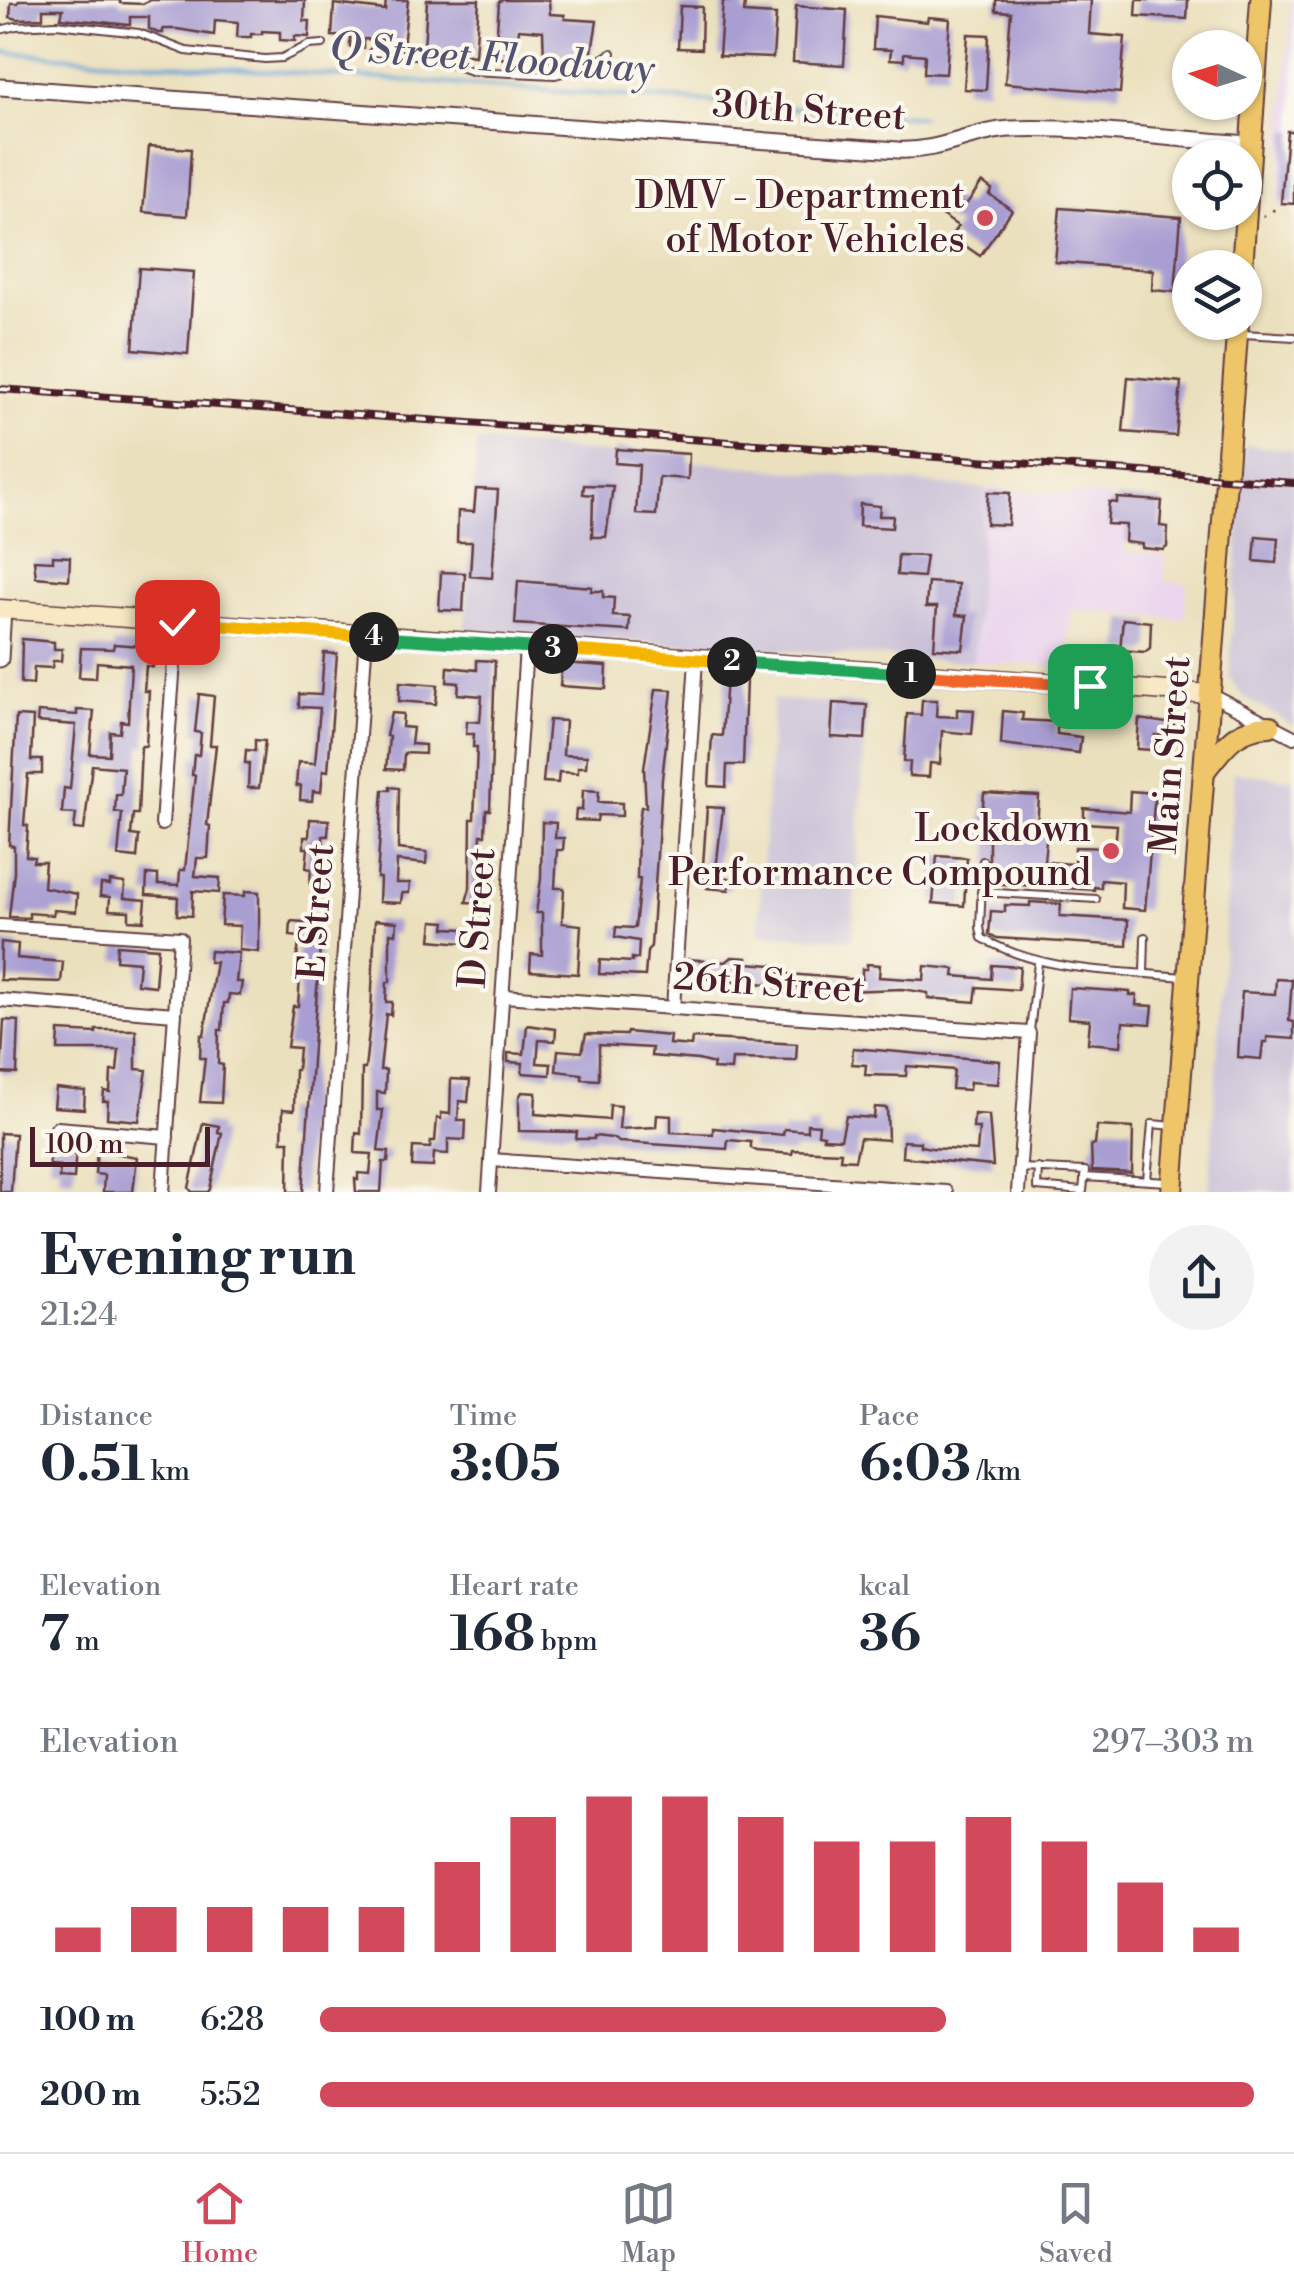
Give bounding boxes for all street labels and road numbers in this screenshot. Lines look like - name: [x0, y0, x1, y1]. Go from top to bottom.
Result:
- street label: 30th Street: [711, 81, 907, 141]
- street label: Main Street: [1141, 654, 1201, 856]
- street label: E Street: [289, 842, 345, 982]
- street label: D Street: [450, 846, 506, 990]
- street label: 26th Street: [671, 954, 867, 1014]

